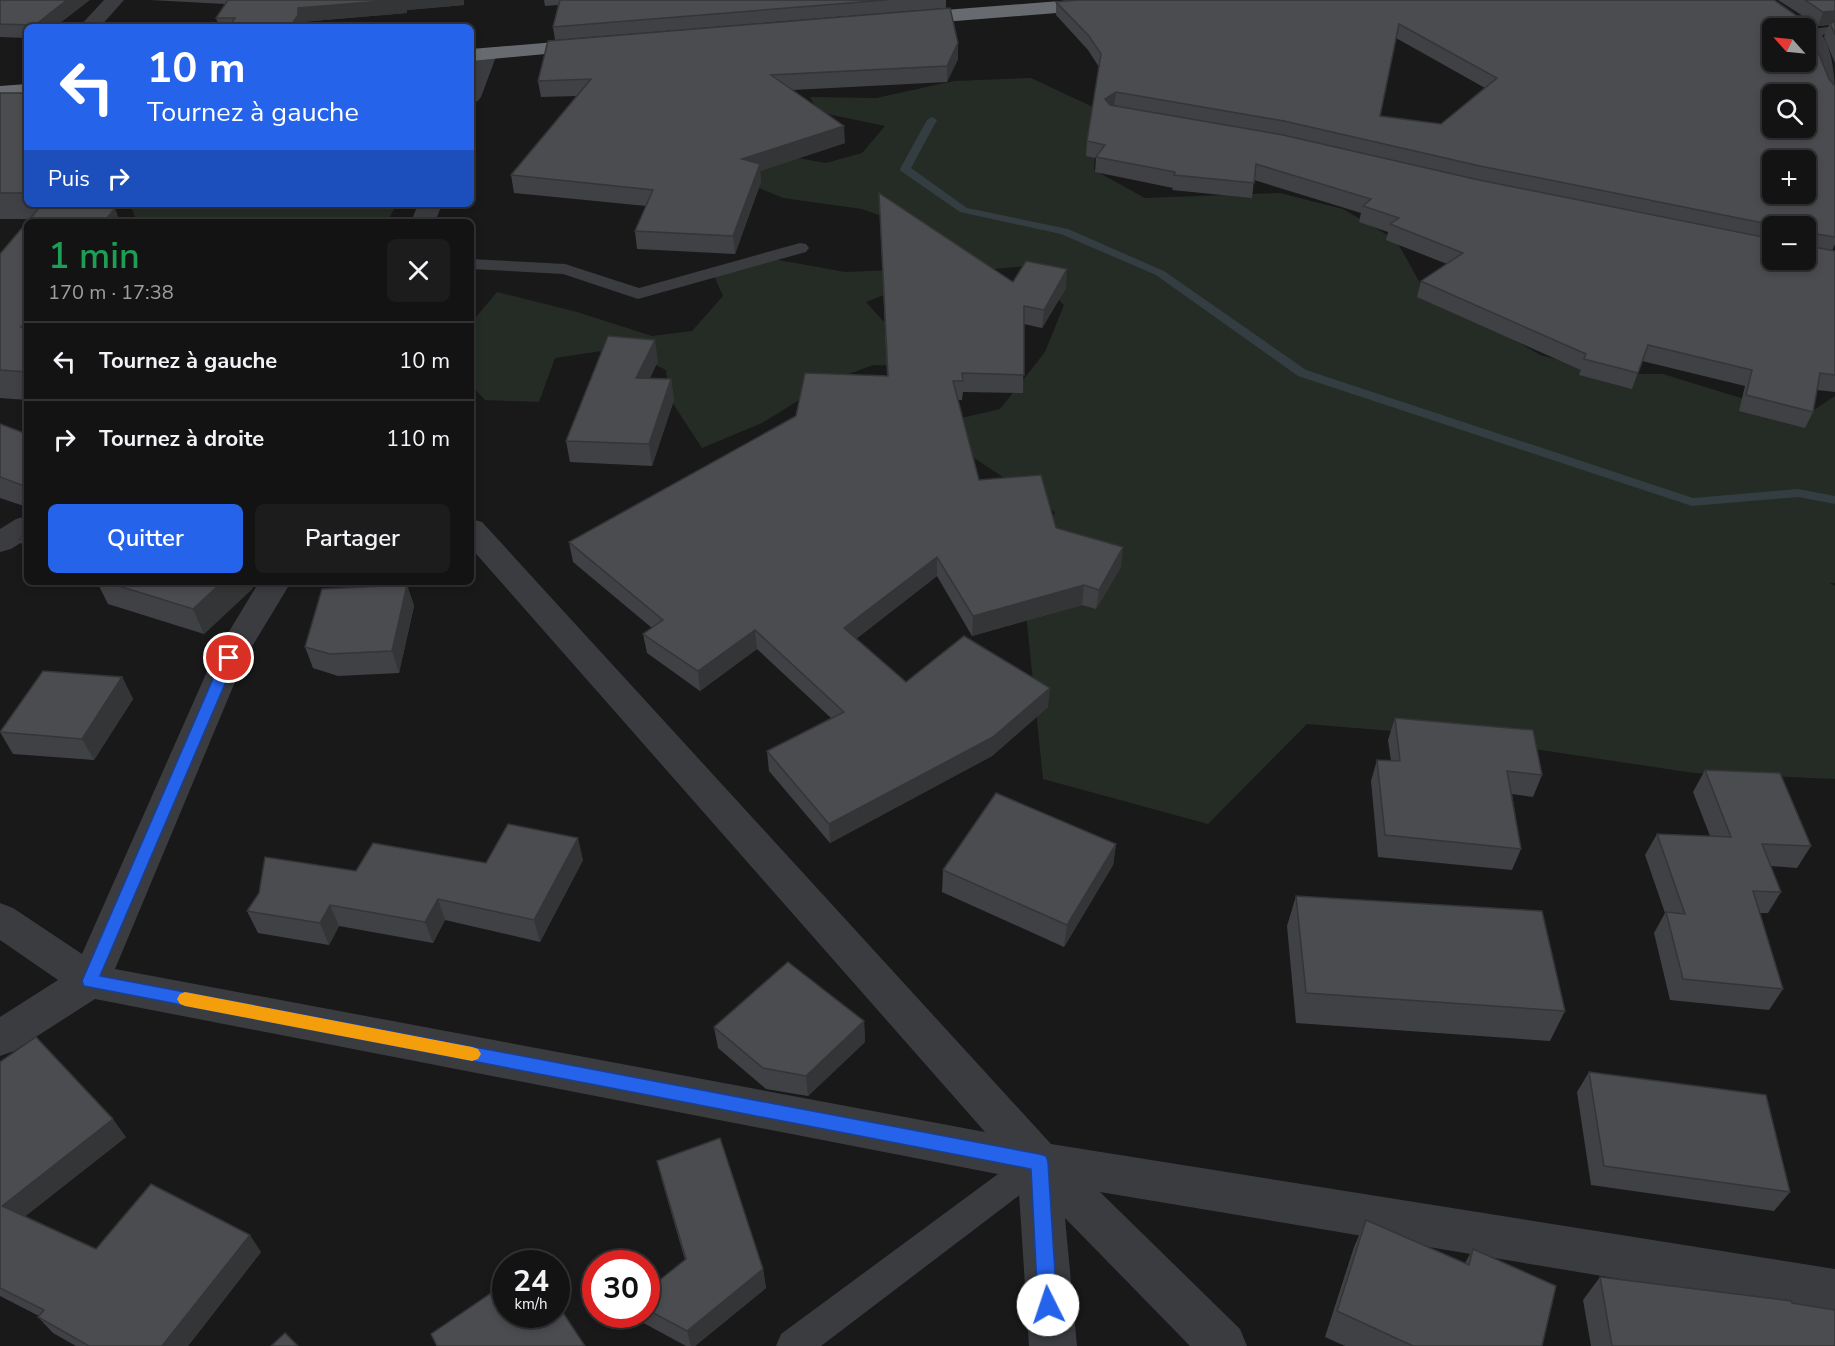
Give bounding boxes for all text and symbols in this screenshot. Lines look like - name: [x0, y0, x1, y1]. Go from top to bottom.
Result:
- north arrow: [1762, 18, 1816, 72]
- map controls: [1762, 18, 1816, 270]
- text: 10 m: [147, 40, 246, 97]
- icon: left: [48, 48, 126, 126]
- button: search: [1762, 84, 1816, 138]
- text: Tournez à gauche: [147, 94, 359, 131]
- button: +: [1762, 150, 1816, 204]
- icon: right: [102, 162, 135, 195]
- text: Puis: [48, 164, 90, 194]
- button: −: [1762, 216, 1816, 270]
- text: 1 min: [48, 232, 140, 281]
- button: close: [387, 239, 450, 302]
- text: 170 m · 17:38: [48, 279, 174, 306]
- icon: left: [48, 345, 81, 378]
- text: Tournez à gauche: [99, 346, 277, 376]
- text: 10 m: [399, 346, 450, 376]
- icon: right: [48, 423, 81, 456]
- text: Tournez à droite: [99, 424, 264, 454]
- text: 110 m: [386, 424, 450, 454]
- button: Quitter: [48, 504, 243, 573]
- button: Partager: [255, 504, 450, 573]
- pin: [203, 632, 254, 683]
- icon: arrive: [212, 641, 245, 674]
- speed limit sign: 30: [582, 1250, 660, 1328]
- text: 24: [513, 1261, 549, 1302]
- position arrow: [1016, 1273, 1080, 1337]
- text: km/h: [514, 1294, 548, 1314]

